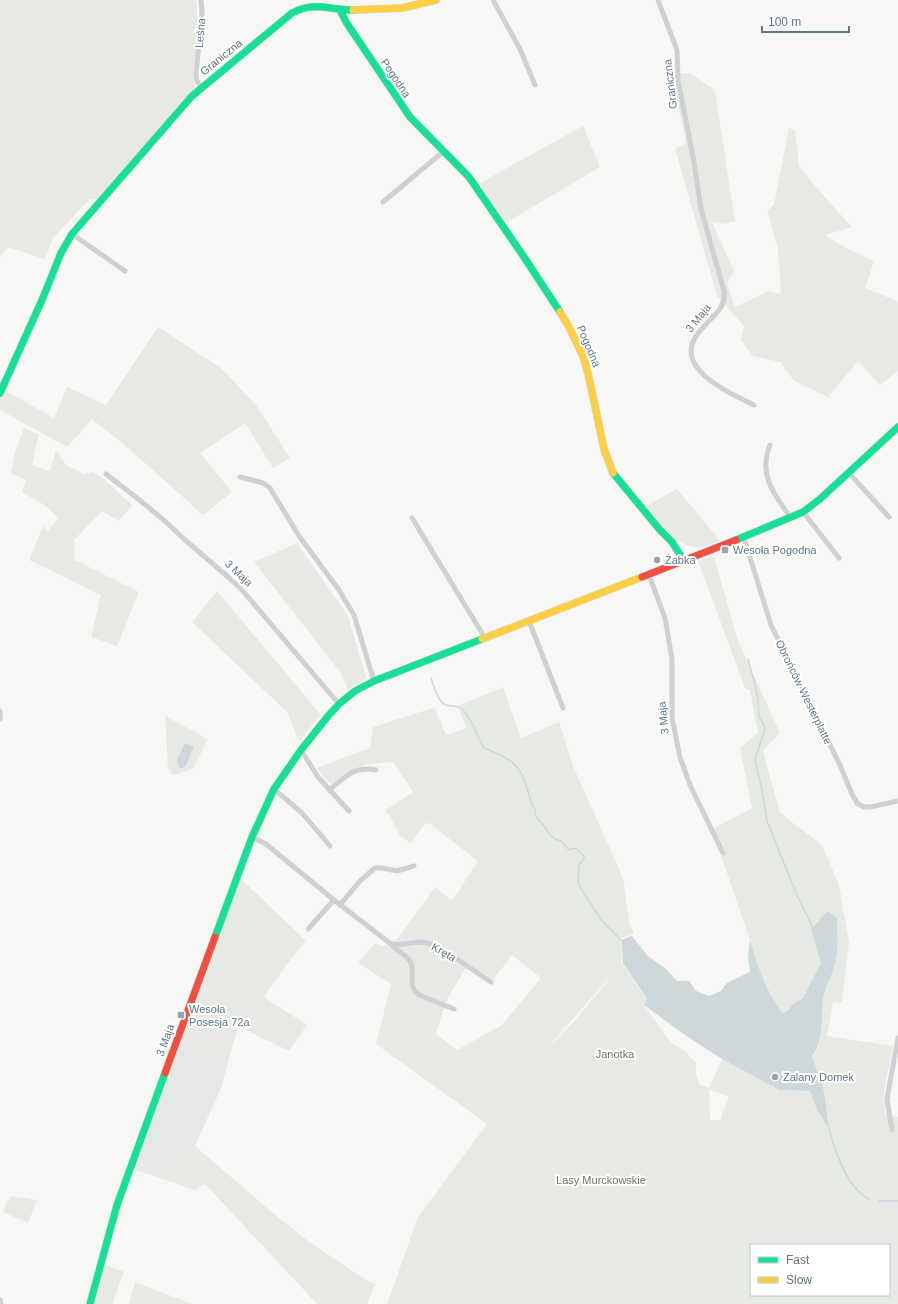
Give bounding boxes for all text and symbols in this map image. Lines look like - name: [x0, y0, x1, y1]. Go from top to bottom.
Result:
- scale bar: [762, 8, 849, 34]
- text: 100 m: [768, 15, 801, 29]
- street label: Leśna: [193, 17, 207, 48]
- street label: Graniczna: [198, 36, 245, 77]
- street label: Pogodna: [379, 56, 414, 100]
- street label: Graniczna: [661, 58, 679, 110]
- street label: 3 Maja: [683, 301, 714, 335]
- street label: Pogodna: [575, 323, 603, 369]
- place label: Wesoła Pogodna: [733, 544, 817, 556]
- marker: Wesoła Pogodna: [720, 545, 730, 555]
- place label: Żabka: [665, 554, 696, 566]
- marker: Żabka: [652, 555, 662, 565]
- street label: 3 Maja: [223, 557, 256, 589]
- street label: Obrońców Westerplatte: [773, 638, 835, 746]
- street label: 3 Maja: [655, 700, 671, 735]
- street label: Kręta: [430, 940, 459, 964]
- place label: Wesoła Posesja 72a: [189, 1003, 250, 1028]
- marker: Wesoła Posesja 72a: [176, 1010, 186, 1020]
- street label: 3 Maja: [154, 1022, 177, 1058]
- park label: Janotka: [596, 1048, 635, 1060]
- place label: Zalany Domek: [783, 1071, 854, 1083]
- marker: Zalany Domek: [770, 1072, 780, 1082]
- park label: Lasy Murckowskie: [556, 1174, 646, 1186]
- legend: [750, 1244, 890, 1296]
- text: Fast: [786, 1253, 810, 1267]
- text: Slow: [786, 1273, 812, 1287]

